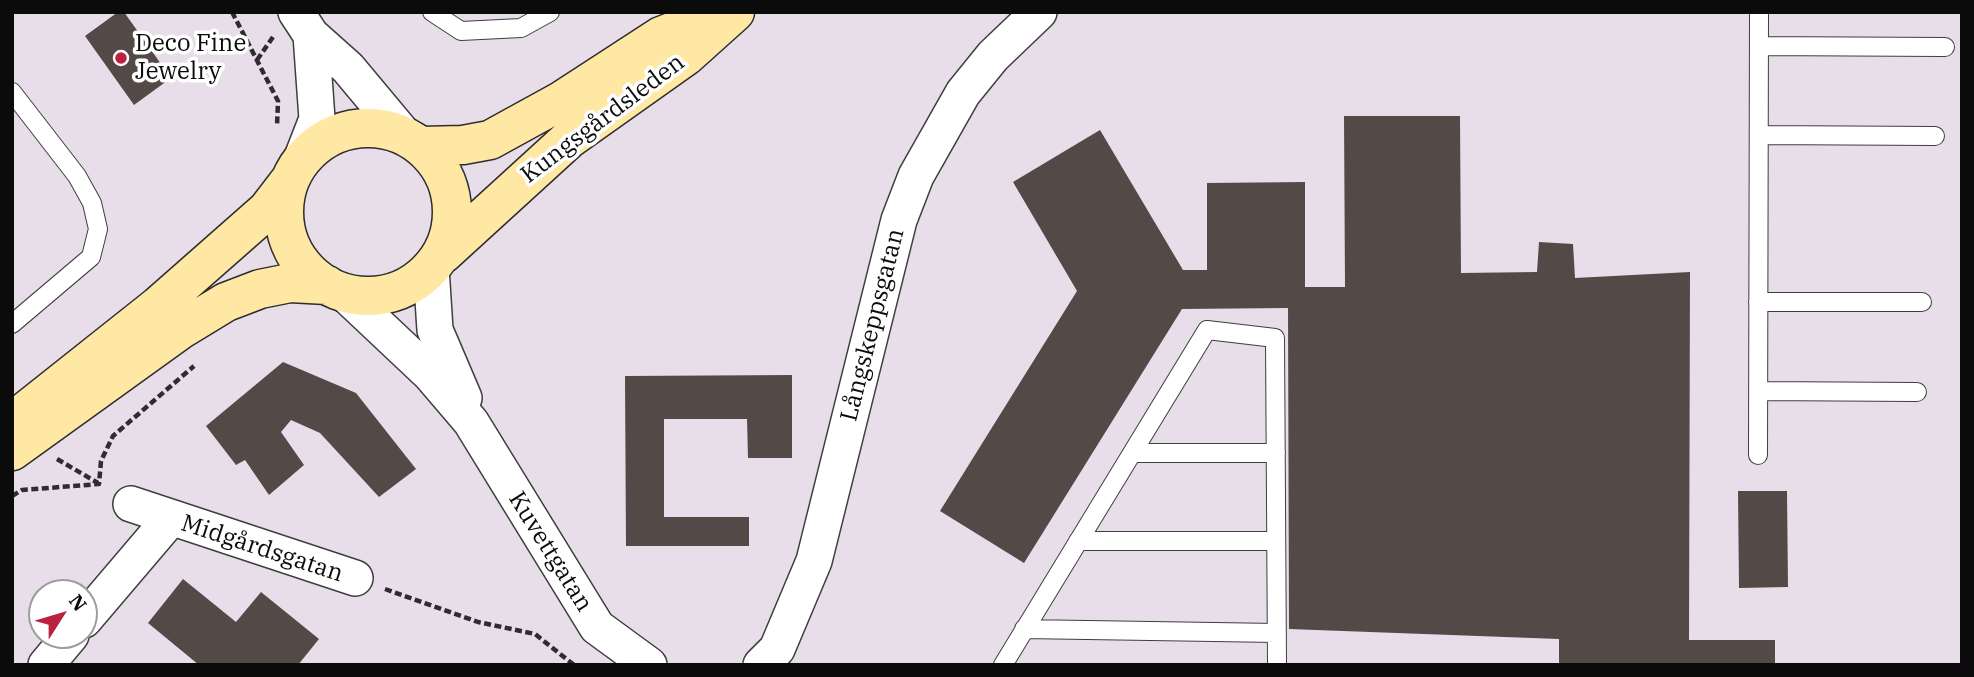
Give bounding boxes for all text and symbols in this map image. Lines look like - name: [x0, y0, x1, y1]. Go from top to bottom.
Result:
- place label: Deco Fine Jewelry: [135, 30, 246, 86]
- street label: Kungsgårdsleden: [516, 48, 690, 190]
- marker: Deco Fine Jewelry: [113, 50, 129, 66]
- street label: Långskeppsgatan: [835, 226, 911, 424]
- street label: Kuvettgatan: [502, 487, 598, 617]
- street label: Midgårdsgatan: [177, 509, 347, 589]
- north arrow: [28, 579, 98, 649]
- text: N: [64, 589, 92, 616]

